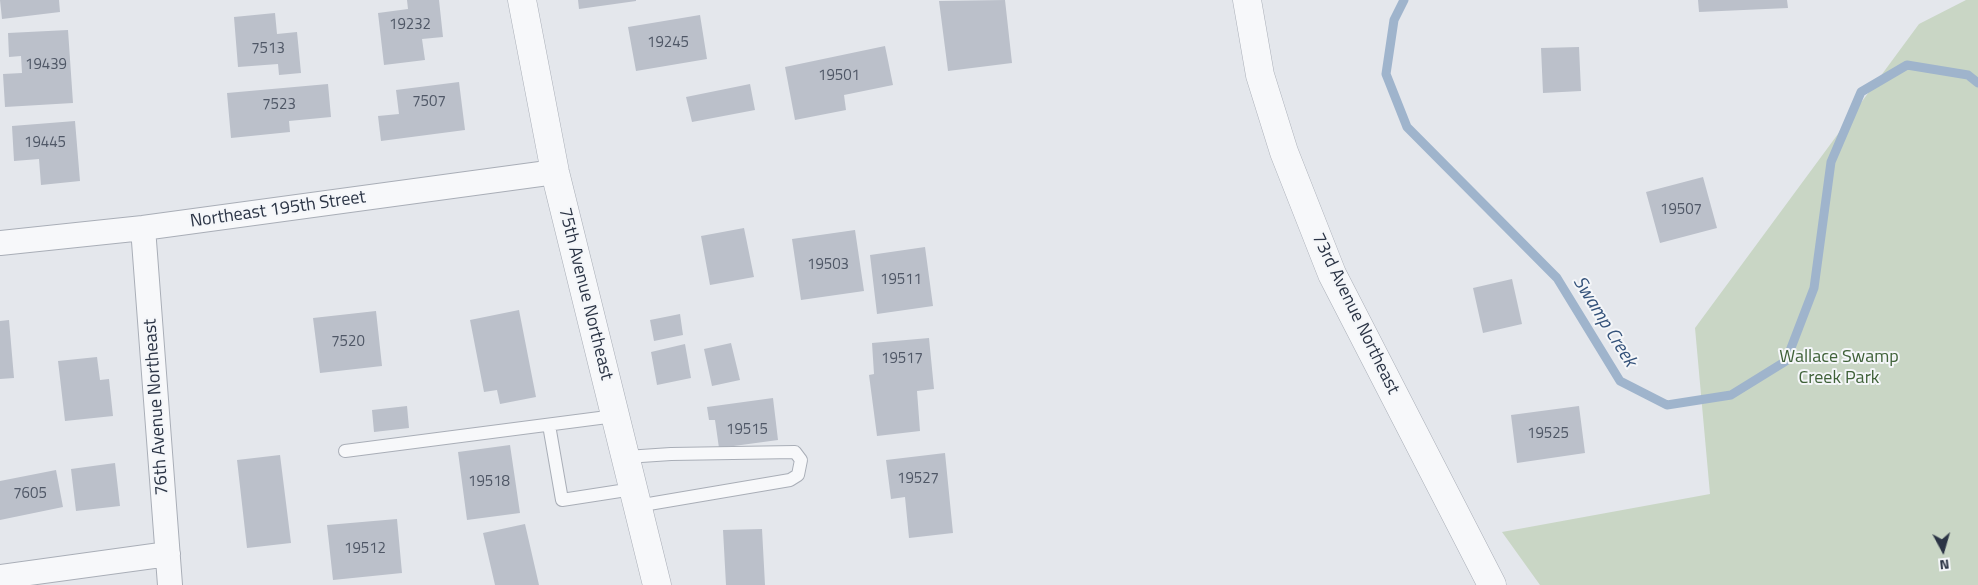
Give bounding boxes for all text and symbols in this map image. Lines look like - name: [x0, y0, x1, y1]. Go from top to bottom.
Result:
- house number: 19232: [389, 16, 431, 34]
- house number: 19245: [647, 34, 689, 52]
- house number: 7513: [251, 40, 285, 58]
- house number: 19439: [25, 56, 67, 74]
- house number: 19501: [818, 67, 860, 85]
- house number: 7507: [412, 93, 446, 111]
- house number: 7523: [262, 96, 296, 114]
- house number: 19445: [24, 134, 66, 152]
- street label: Northeast 195th Street: [189, 187, 367, 233]
- house number: 19507: [1660, 201, 1702, 219]
- street label: 75th Avenue Northeast: [553, 206, 617, 382]
- street label: 73rd Avenue Northeast: [1307, 230, 1403, 398]
- house number: 19503: [807, 256, 849, 274]
- house number: 19511: [880, 271, 922, 289]
- water label: Swamp Creek: [1567, 273, 1641, 371]
- street label: 76th Avenue Northeast: [140, 318, 174, 496]
- house number: 7520: [331, 333, 365, 351]
- park label: Wallace Swamp Creek Park: [1779, 347, 1899, 389]
- house number: 19517: [881, 350, 923, 368]
- house number: 19515: [726, 421, 768, 439]
- house number: 19525: [1527, 425, 1569, 443]
- house number: 19527: [897, 470, 939, 488]
- house number: 19518: [468, 473, 510, 491]
- house number: 7605: [13, 485, 47, 503]
- north arrow: [1918, 525, 1968, 575]
- house number: 19512: [344, 540, 386, 558]
- text: N: [1939, 554, 1951, 576]

